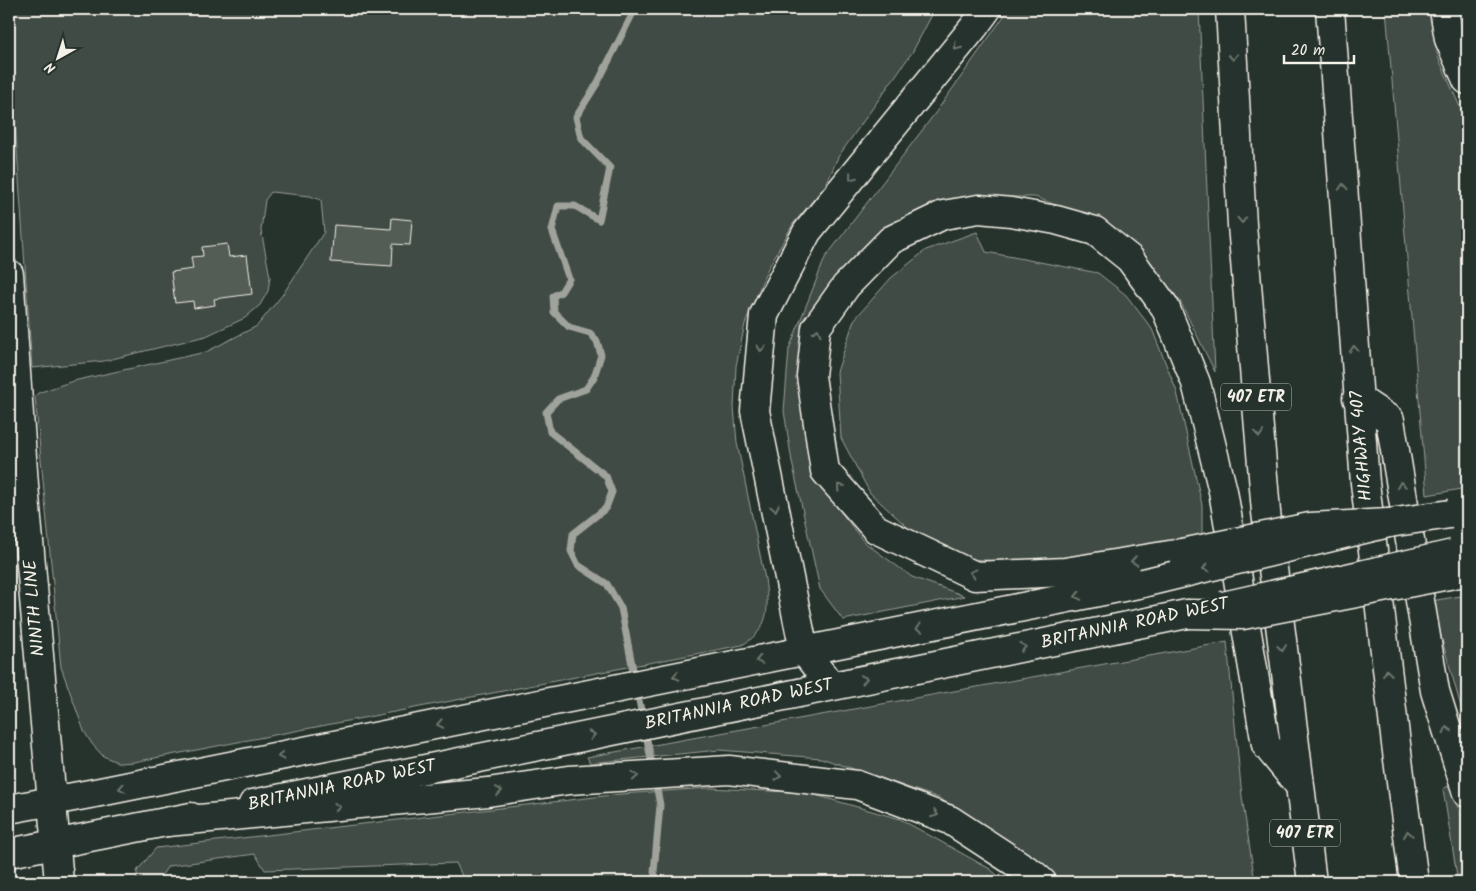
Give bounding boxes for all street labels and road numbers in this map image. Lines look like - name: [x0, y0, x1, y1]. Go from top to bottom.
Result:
- road number: 407 ETR: [1221, 384, 1291, 411]
- street label: HIGHWAY 407: [1343, 389, 1381, 502]
- street label: NINTH LINE: [16, 558, 54, 658]
- street label: BRITANNIA ROAD WEST: [1038, 590, 1233, 658]
- street label: BRITANNIA ROAD WEST: [642, 671, 837, 739]
- street label: BRITANNIA ROAD WEST: [245, 752, 440, 820]
- road number: 407 ETR: [1270, 820, 1340, 846]

